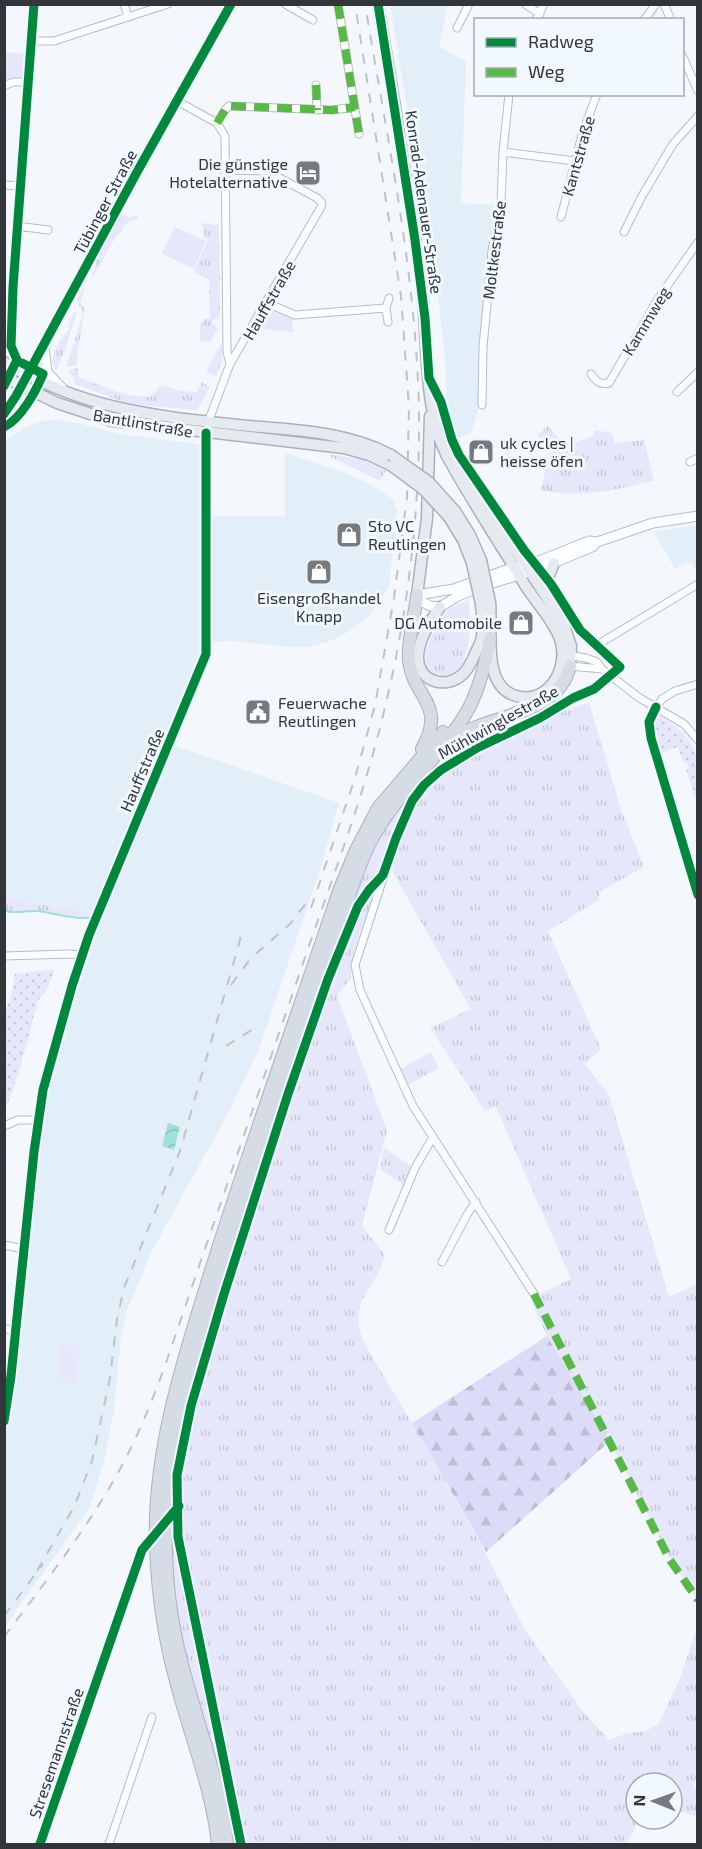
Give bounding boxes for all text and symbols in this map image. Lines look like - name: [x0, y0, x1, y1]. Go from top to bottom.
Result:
- legend: [474, 18, 684, 96]
- text: Radweg: [528, 30, 594, 52]
- text: Weg: [528, 60, 564, 82]
- street label: Konrad-Adenauer-Straße: [402, 109, 447, 295]
- street label: Kantstraße: [557, 114, 598, 198]
- street label: Tübinger Straße: [69, 146, 140, 257]
- place label: Die günstige Hotelalternative: [169, 154, 288, 191]
- hotel icon: Die günstige Hotelalternative: [293, 158, 323, 188]
- street label: Moltkestraße: [478, 200, 509, 300]
- street label: Hauffstraße: [238, 257, 299, 343]
- street label: Kammweg: [618, 283, 674, 359]
- street label: Bantlinstraße: [92, 404, 194, 441]
- place label: uk cycles | heisse öfen: [500, 433, 583, 470]
- shop icon: uk cycles | heisse öfen: [466, 437, 496, 467]
- place label: Sto VC Reutlingen: [368, 516, 446, 553]
- shop icon: Sto VC Reutlingen: [334, 520, 364, 550]
- shop icon: Eisengroßhandel Knapp: [304, 557, 334, 587]
- place label: Eisengroßhandel Knapp: [257, 588, 381, 625]
- shop icon: DG Automobile: [506, 608, 536, 638]
- place label: DG Automobile: [394, 613, 502, 632]
- street label: Mühlwinglestraße: [434, 681, 561, 762]
- place label: Feuerwache Reutlingen: [278, 693, 367, 730]
- public building icon: Feuerwache Reutlingen: [243, 697, 273, 727]
- street label: Hauffstraße: [115, 725, 168, 814]
- street label: Stresemannstraße: [24, 1685, 87, 1821]
- north arrow: [624, 1771, 684, 1831]
- text: N: [629, 1795, 648, 1807]

